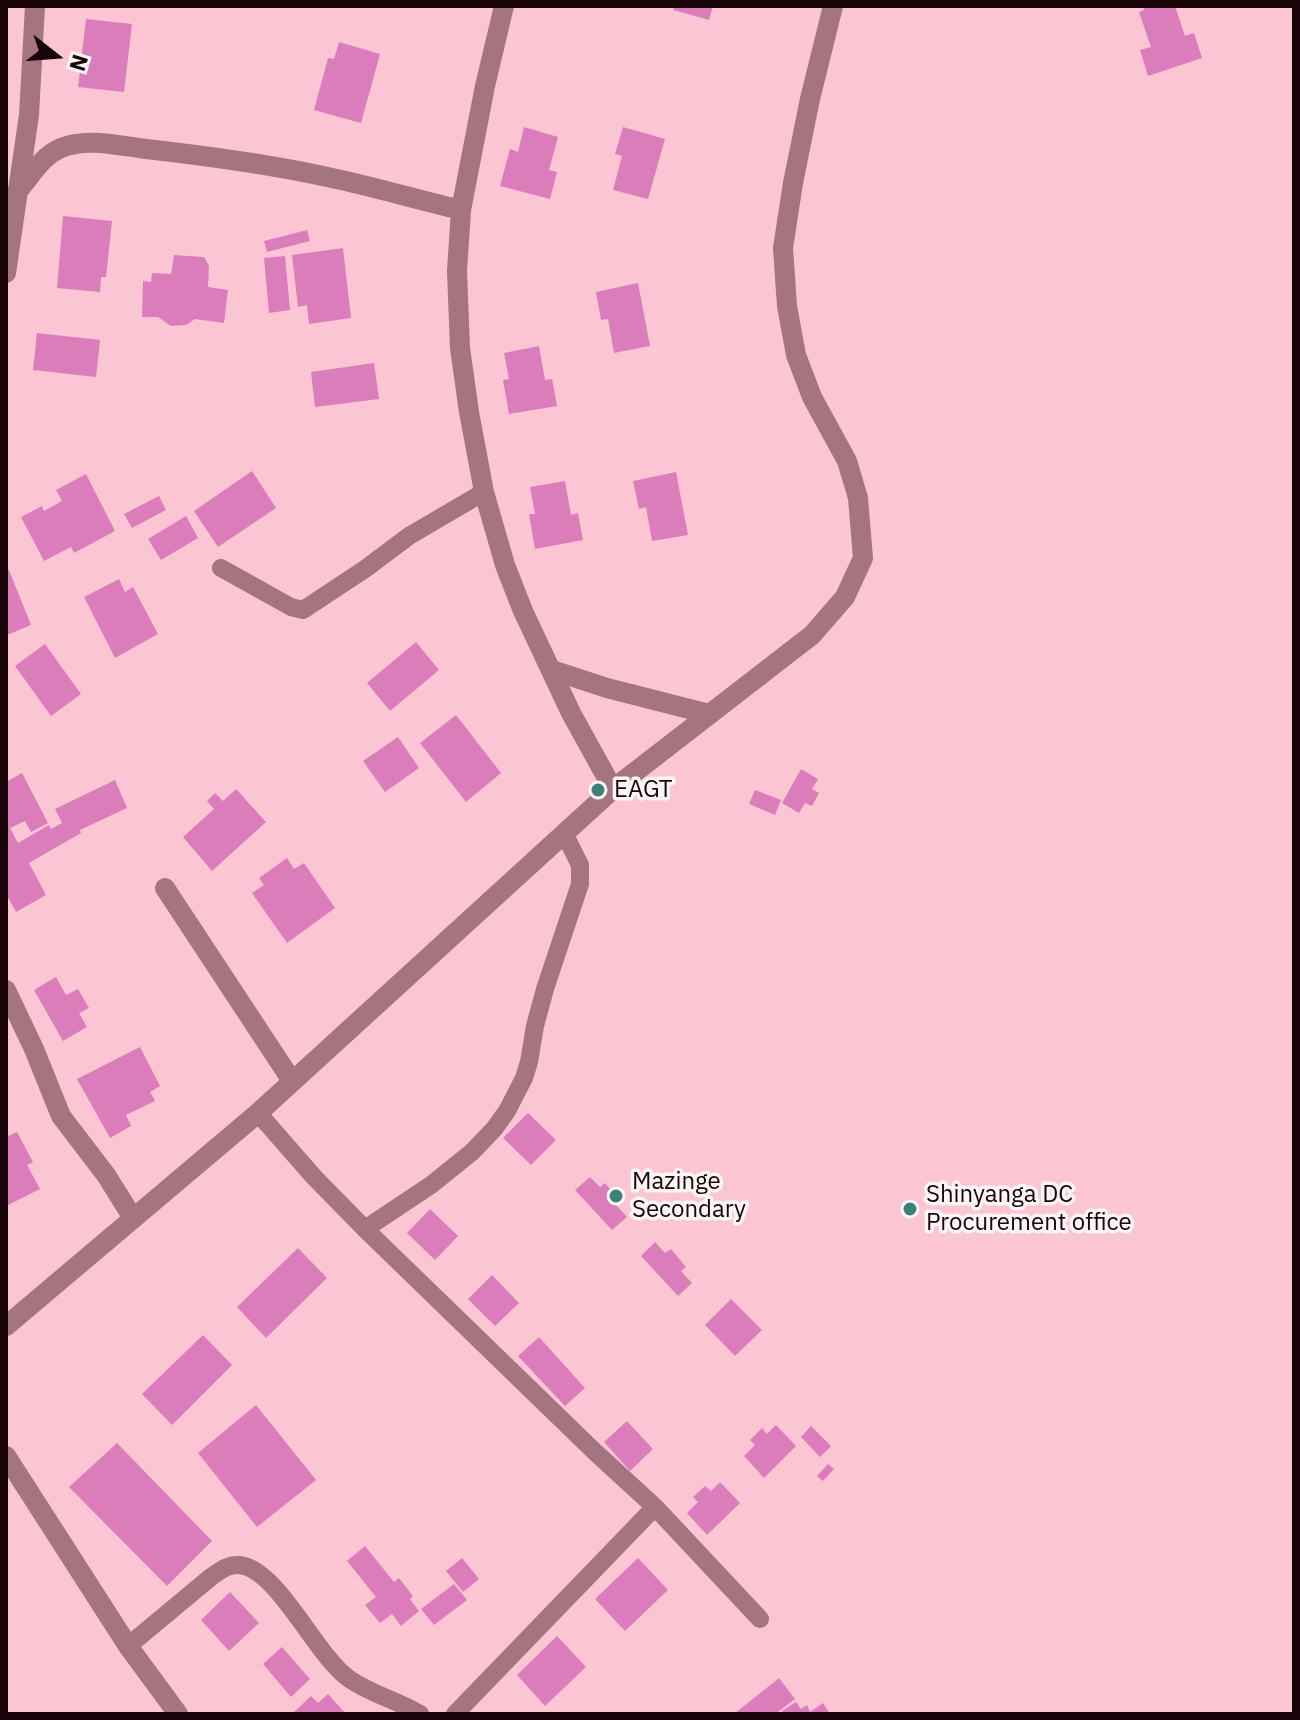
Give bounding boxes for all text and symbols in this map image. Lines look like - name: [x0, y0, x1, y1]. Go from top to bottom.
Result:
- north arrow: [16, 16, 96, 96]
- text: N: [63, 51, 96, 75]
- place label: EAGT: [614, 776, 673, 804]
- marker: EAGT: [589, 781, 607, 799]
- place label: Mazinge Secondary: [632, 1168, 746, 1224]
- place label: Shinyanga DC Procurement office: [926, 1181, 1132, 1237]
- marker: Mazinge Secondary: [607, 1187, 625, 1205]
- marker: Shinyanga DC Procurement office: [901, 1200, 919, 1218]

